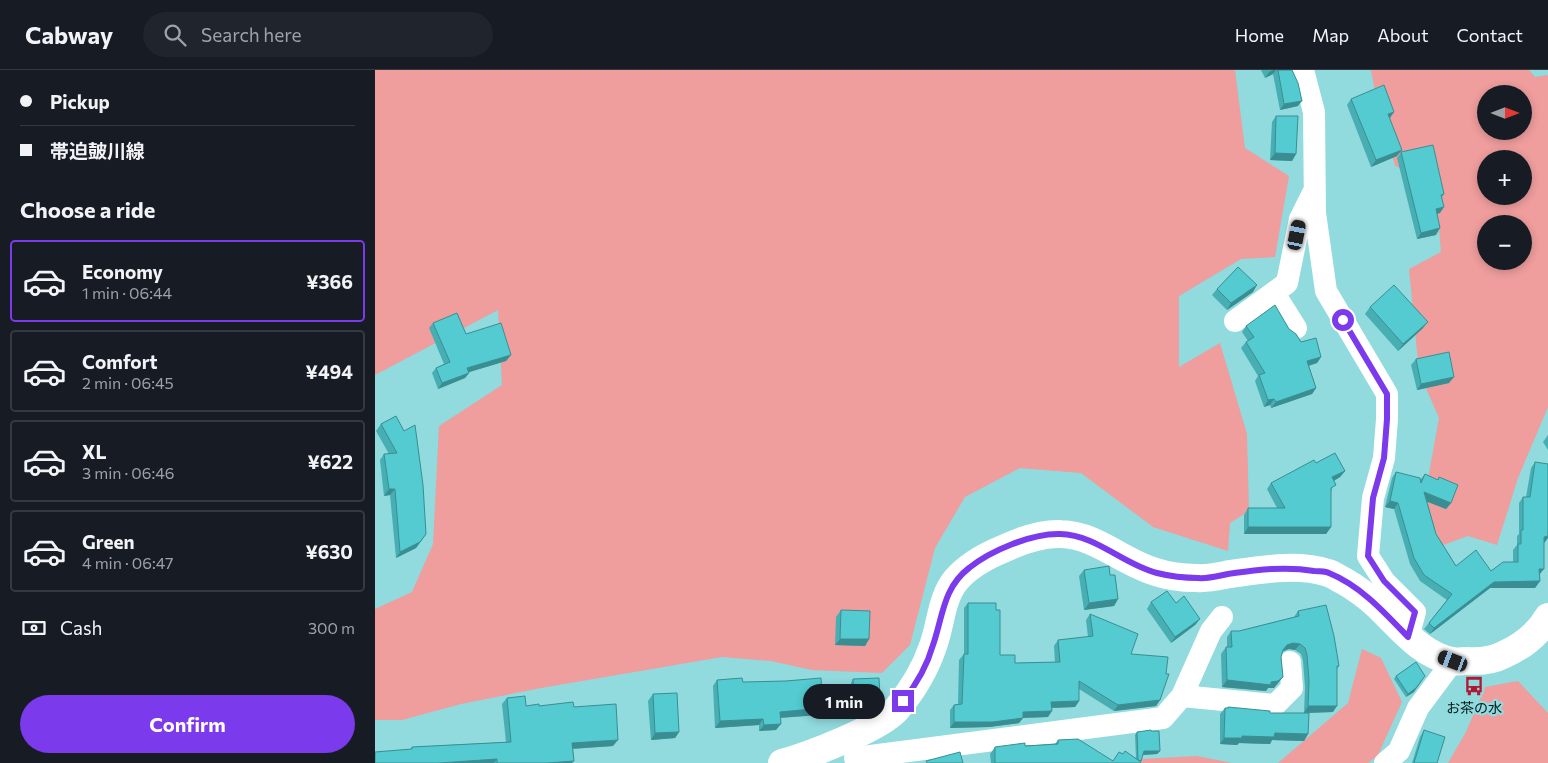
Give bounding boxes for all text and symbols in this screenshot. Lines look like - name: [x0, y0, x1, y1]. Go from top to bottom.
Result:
- search box: [143, 12, 493, 57]
- text: Cabway: [25, 20, 113, 49]
- icon: search: [161, 21, 189, 49]
- text: Search here: [201, 23, 302, 46]
- text: Home: [1235, 24, 1284, 46]
- text: Map: [1312, 24, 1349, 46]
- text: About: [1377, 24, 1429, 46]
- text: Contact: [1457, 24, 1523, 46]
- north arrow: [1477, 85, 1533, 140]
- map controls: [1477, 85, 1532, 270]
- text: Pickup: [50, 90, 110, 113]
- text: 帯迫皷川線: [50, 139, 145, 162]
- button: +: [1477, 150, 1532, 205]
- text: Choose a ride: [20, 196, 155, 223]
- button: −: [1477, 215, 1532, 270]
- car: [1286, 219, 1307, 251]
- icon: car: [22, 259, 67, 304]
- text: Economy: [82, 260, 163, 283]
- text: ¥366: [306, 270, 353, 293]
- text: 1 min · 06:44: [82, 283, 172, 302]
- route start: [1332, 309, 1354, 331]
- icon: car: [22, 349, 67, 394]
- text: Comfort: [82, 350, 158, 373]
- text: ¥494: [306, 360, 353, 383]
- text: 2 min · 06:45: [82, 373, 174, 392]
- icon: car: [22, 439, 67, 484]
- text: XL: [82, 440, 107, 463]
- text: ¥622: [308, 450, 353, 473]
- text: 3 min · 06:46: [82, 463, 175, 482]
- icon: car: [22, 529, 67, 574]
- text: Green: [82, 530, 134, 553]
- text: ¥630: [306, 540, 353, 563]
- text: 4 min · 06:47: [82, 553, 173, 572]
- icon: cash: [20, 614, 48, 642]
- text: Cash: [60, 616, 102, 639]
- text: 300 m: [308, 618, 355, 637]
- car: [1436, 649, 1469, 673]
- bus stop icon: お茶の水: [1463, 675, 1485, 697]
- callout: 1 min: [803, 684, 885, 718]
- route end: [892, 690, 914, 712]
- text: 1 min: [825, 692, 863, 711]
- button: Confirm: [20, 695, 355, 753]
- place label: お茶の水: [1446, 699, 1502, 716]

